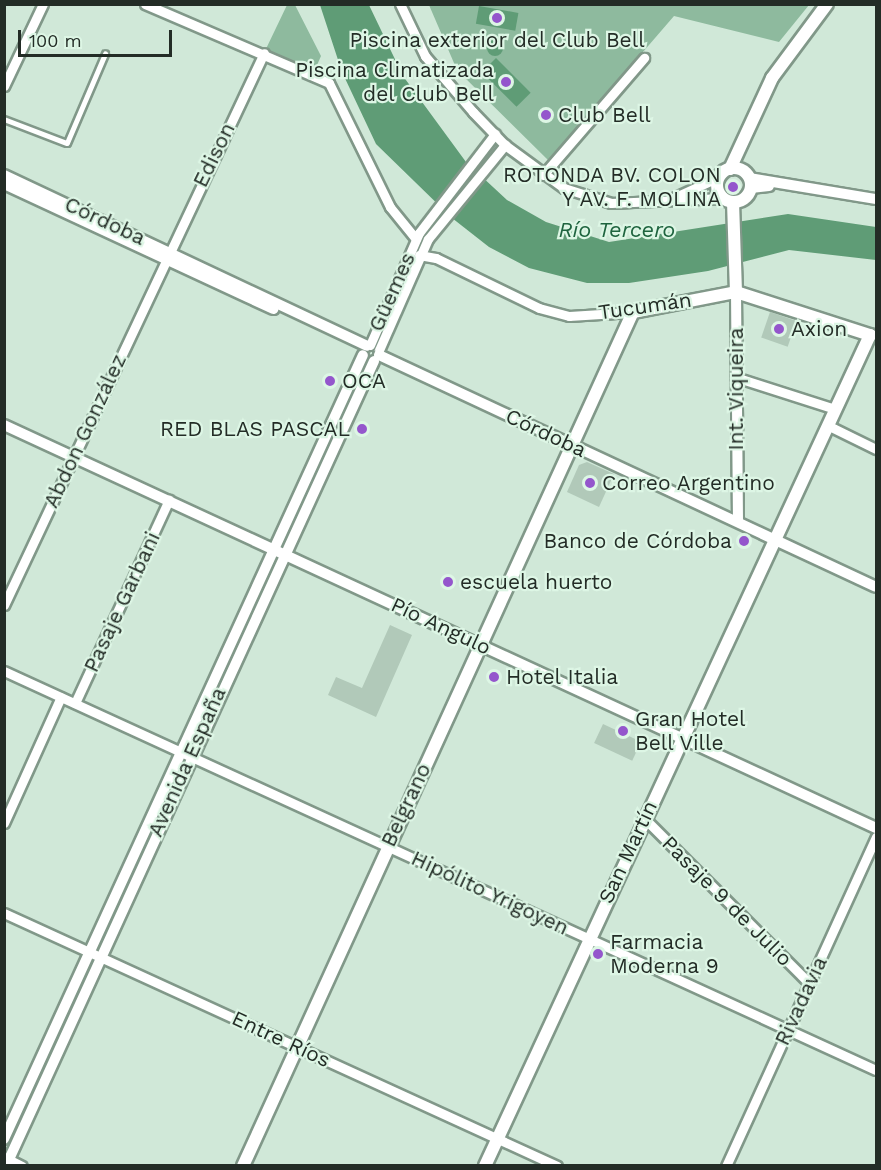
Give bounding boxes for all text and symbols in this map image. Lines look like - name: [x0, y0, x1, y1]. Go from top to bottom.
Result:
- marker: Piscina exterior del Club Bell: [490, 11, 504, 25]
- scale bar: [21, 18, 176, 56]
- place label: Piscina exterior del Club Bell: [349, 27, 645, 53]
- text: 100 m: [29, 30, 82, 51]
- place label: Piscina Climatizada del Club Bell: [295, 57, 494, 107]
- marker: Piscina Climatizada del Club Bell: [499, 75, 513, 89]
- place label: Club Bell: [558, 102, 651, 128]
- marker: Club Bell: [539, 108, 553, 122]
- street label: Edison: [188, 119, 240, 191]
- place label: ROTONDA BV. COLON Y AV. F. MOLINA: [502, 162, 721, 212]
- marker: ROTONDA BV. COLON Y AV. F. MOLINA: [726, 180, 740, 194]
- street label: Córdoba: [61, 191, 149, 251]
- water label: Río Tercero: [558, 217, 676, 243]
- street label: Güemes: [364, 249, 420, 335]
- street label: Tucumán: [597, 287, 693, 325]
- place label: Axion: [791, 316, 847, 342]
- marker: Axion: [772, 322, 786, 336]
- street label: Int. Viqueira: [723, 327, 749, 451]
- street label: Abdon González: [38, 350, 132, 512]
- place label: OCA: [342, 368, 386, 394]
- marker: OCA: [323, 374, 337, 388]
- street label: Córdoba: [502, 403, 590, 463]
- place label: RED BLAS PASCAL: [160, 416, 350, 442]
- marker: RED BLAS PASCAL: [355, 422, 369, 436]
- place label: Correo Argentino: [602, 470, 776, 496]
- marker: Correo Argentino: [583, 476, 597, 490]
- street label: Pasaje Garbani: [79, 528, 165, 676]
- place label: Banco de Córdoba: [543, 528, 732, 554]
- marker: Banco de Córdoba: [737, 534, 751, 548]
- place label: escuela huerto: [460, 569, 613, 595]
- marker: escuela huerto: [441, 575, 455, 589]
- street label: Pío Angulo: [387, 592, 495, 660]
- place label: Hotel Italia: [506, 664, 619, 690]
- marker: Hotel Italia: [487, 670, 501, 684]
- street label: Avenida España: [143, 683, 231, 841]
- place label: Gran Hotel Bell Ville: [635, 706, 746, 756]
- marker: Gran Hotel Bell Ville: [616, 724, 630, 738]
- street label: Belgrano: [376, 759, 436, 851]
- street label: San Martín: [593, 797, 663, 907]
- street label: Pasaje 9 de Julio: [656, 830, 798, 972]
- street label: Hipólito Yrigoyen: [407, 845, 573, 941]
- place label: Farmacia Moderna 9: [610, 929, 719, 979]
- marker: Farmacia Moderna 9: [591, 947, 605, 961]
- street label: Rivadavia: [769, 953, 833, 1049]
- street label: Entre Ríos: [228, 1005, 334, 1073]

